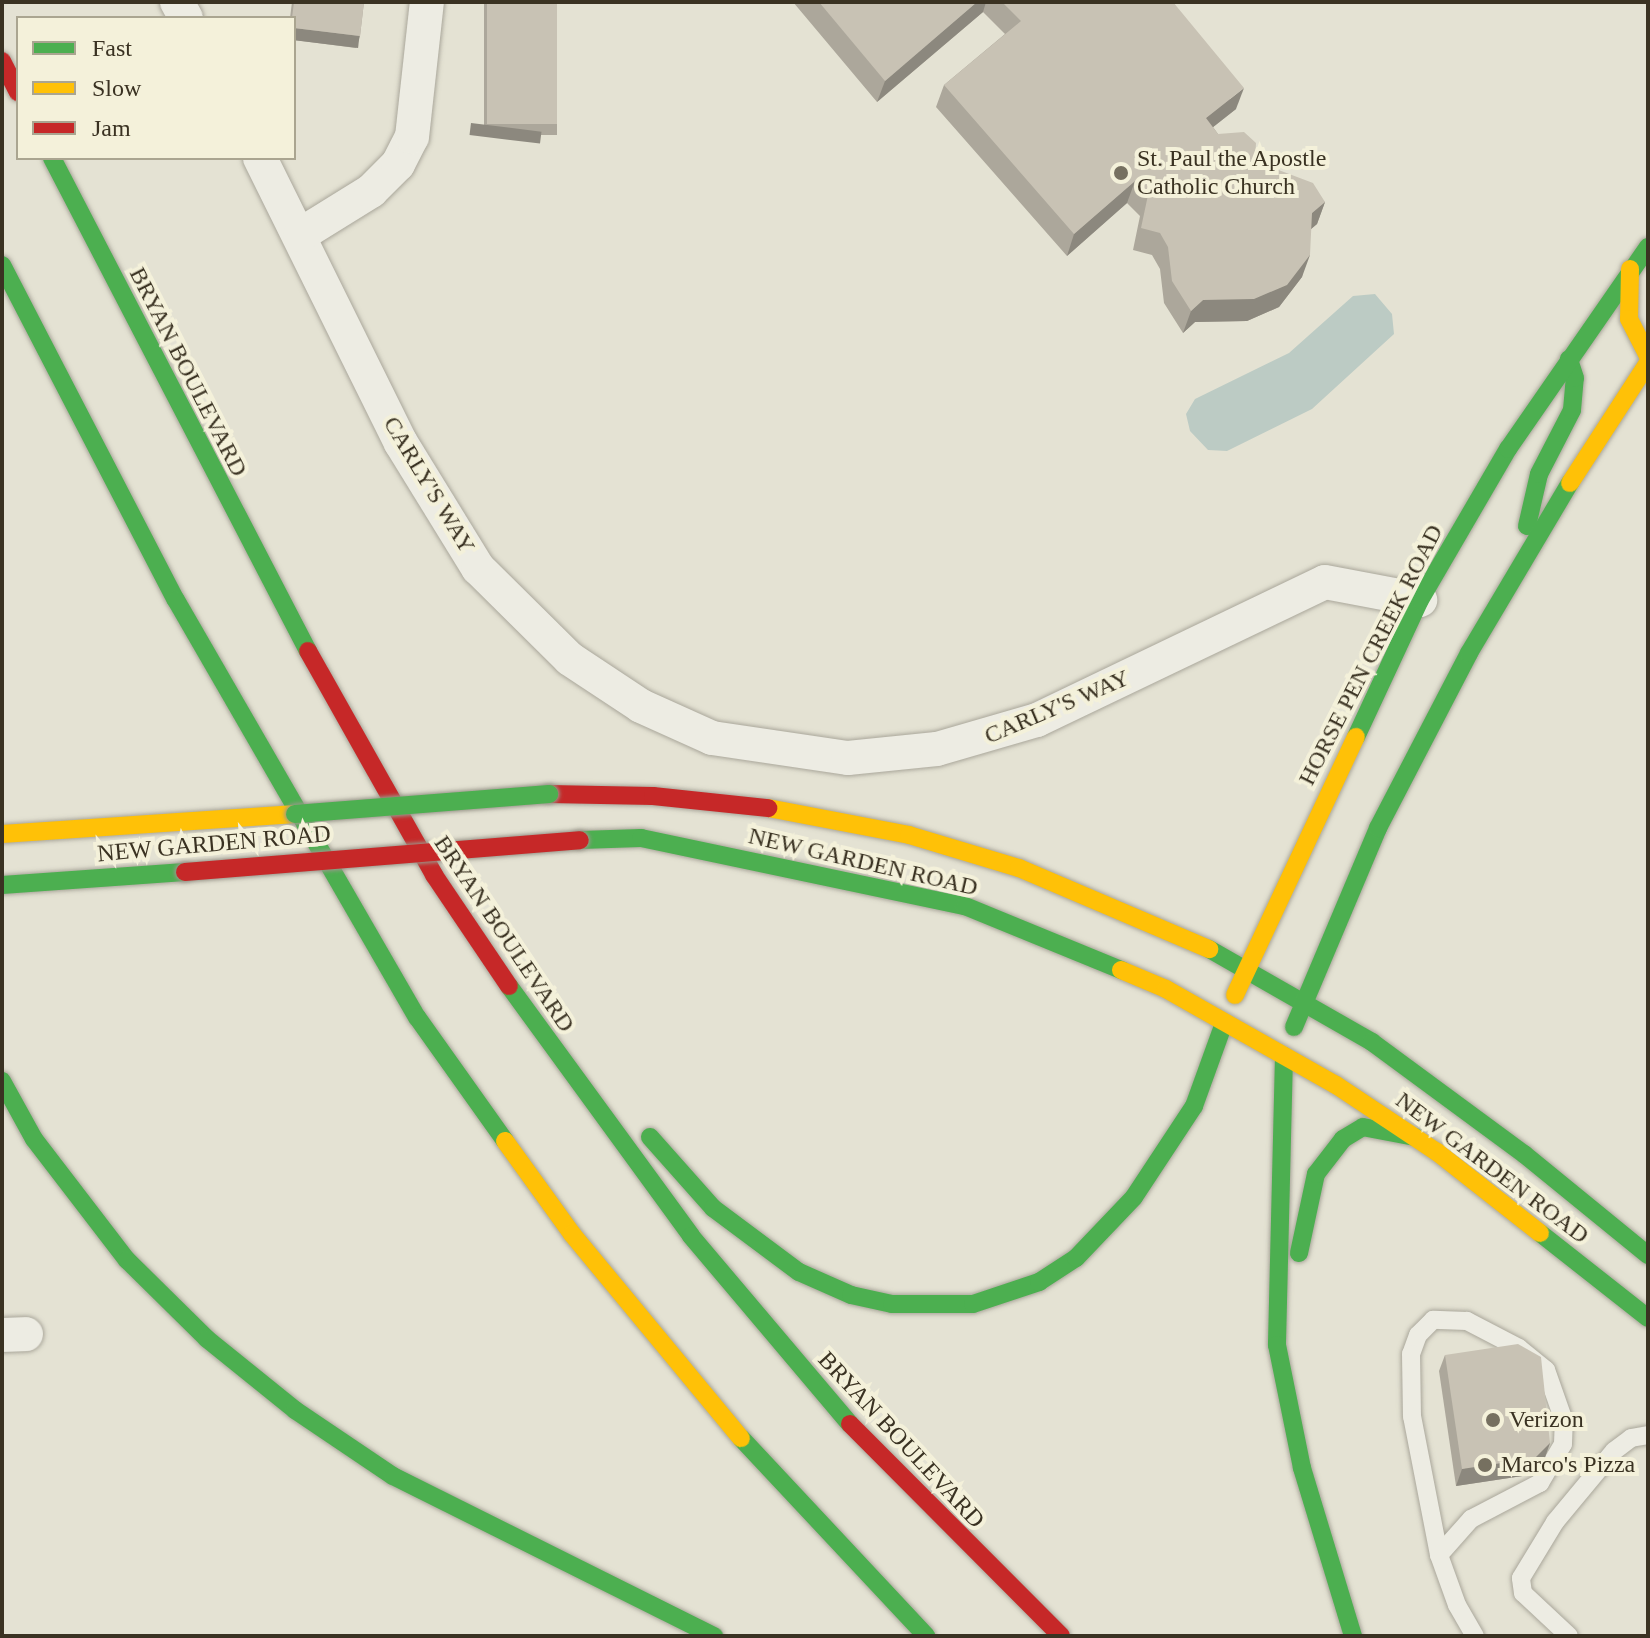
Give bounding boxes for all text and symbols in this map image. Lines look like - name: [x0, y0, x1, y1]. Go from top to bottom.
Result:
- legend: [16, 16, 296, 160]
- text: Fast: [92, 35, 132, 61]
- text: Slow: [92, 75, 141, 101]
- text: Jam: [92, 115, 131, 141]
- place label: St. Paul the Apostle Catholic Church: [1137, 145, 1328, 201]
- marker: St. Paul the Apostle Catholic Church: [1112, 164, 1130, 182]
- street label: BRYAN BOULEVARD: [123, 263, 253, 481]
- street label: CARLY'S WAY: [377, 411, 481, 559]
- street label: HORSE PEN CREEK ROAD: [1293, 520, 1449, 790]
- street label: CARLY'S WAY: [980, 663, 1134, 751]
- street label: NEW GARDEN ROAD: [96, 819, 332, 869]
- street label: NEW GARDEN ROAD: [745, 822, 981, 902]
- street label: BRYAN BOULEVARD: [427, 830, 581, 1038]
- street label: NEW GARDEN ROAD: [1390, 1086, 1594, 1250]
- street label: BRYAN BOULEVARD: [812, 1346, 990, 1534]
- place label: Verizon: [1509, 1406, 1584, 1434]
- marker: Verizon: [1484, 1411, 1502, 1429]
- place label: Marco's Pizza: [1501, 1451, 1635, 1479]
- marker: Marco's Pizza: [1476, 1456, 1494, 1474]

